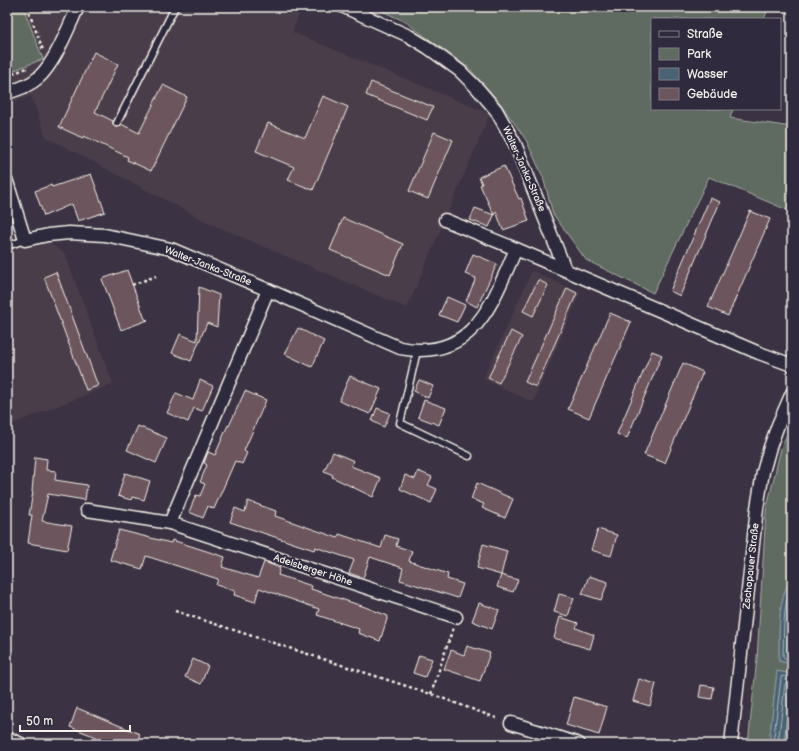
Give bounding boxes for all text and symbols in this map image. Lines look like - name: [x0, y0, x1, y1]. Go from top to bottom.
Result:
- legend: [651, 18, 781, 110]
- text: Straße: [687, 27, 723, 42]
- text: Park: [687, 47, 711, 62]
- text: Wasser: [687, 67, 728, 82]
- text: Gebäude: [687, 87, 737, 102]
- street label: Walter-Janka-Straße: [500, 124, 548, 214]
- street label: Walter-Janka-Straße: [163, 244, 253, 288]
- street label: Zschopauer Straße: [740, 522, 761, 611]
- street label: Adelsberger Höhe: [272, 552, 354, 588]
- scale bar: [20, 707, 130, 733]
- text: 50 m: [26, 714, 53, 729]

